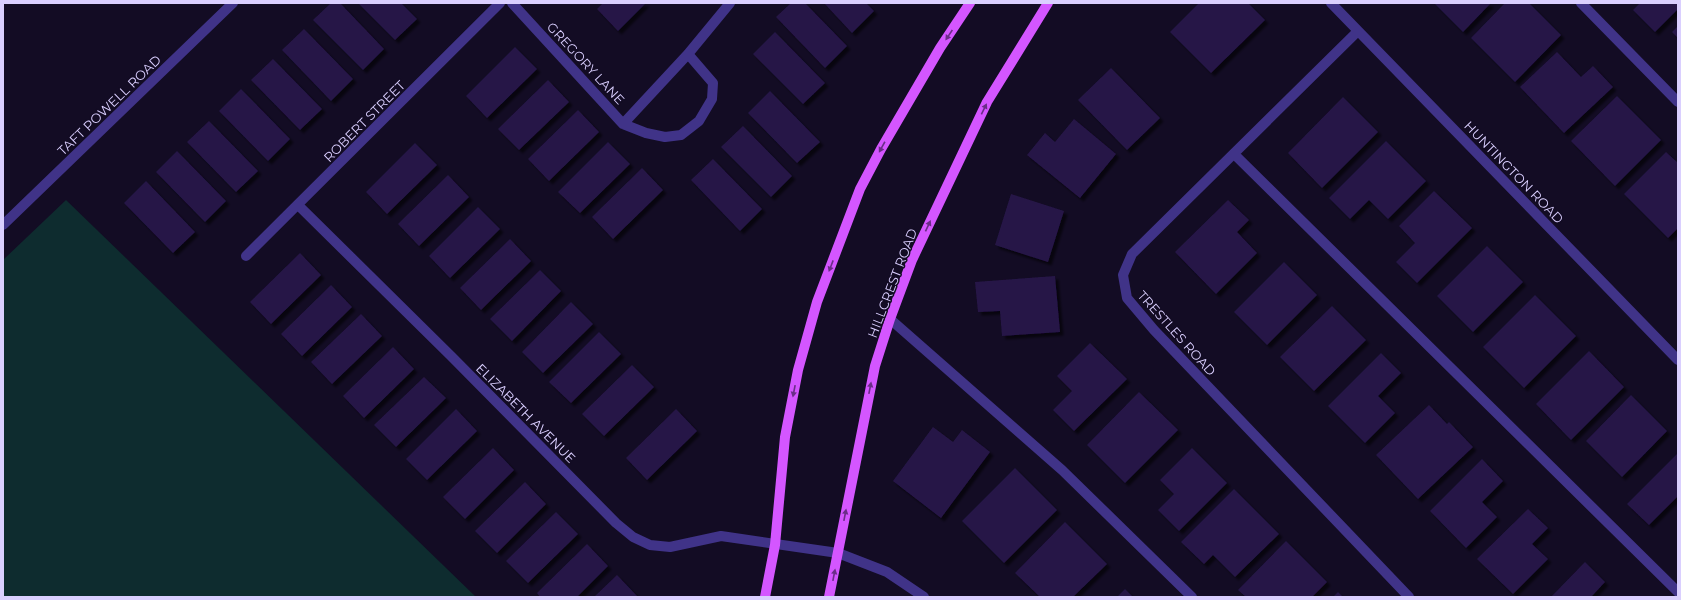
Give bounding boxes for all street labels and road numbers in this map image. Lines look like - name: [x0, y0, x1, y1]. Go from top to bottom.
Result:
- street label: GREGORY LANE: [544, 19, 628, 107]
- street label: TAFT POWELL ROAD: [54, 51, 164, 158]
- street label: ROBERT STREET: [320, 77, 408, 165]
- street label: HUNTINGTON ROAD: [1461, 118, 1567, 227]
- street label: HILLCREST ROAD: [864, 226, 920, 340]
- street label: TRESTLES ROAD: [1135, 287, 1220, 379]
- street label: ELIZABETH AVENUE: [473, 360, 579, 466]

